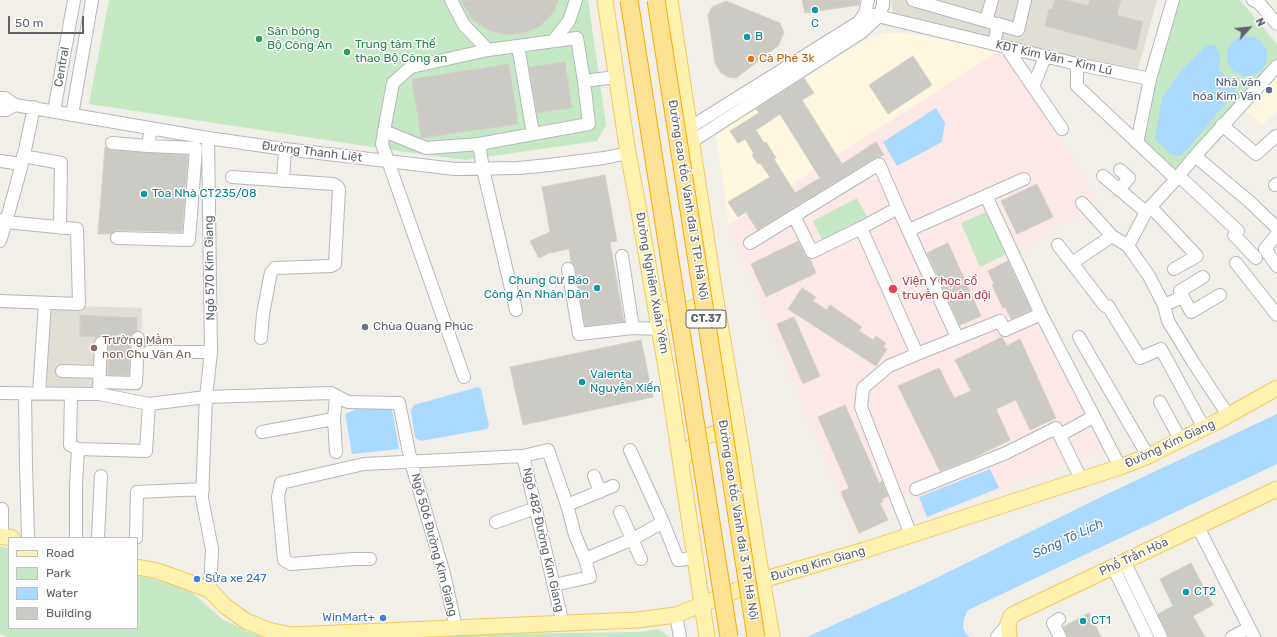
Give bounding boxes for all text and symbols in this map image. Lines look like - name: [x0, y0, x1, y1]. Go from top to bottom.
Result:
- marker: C: [810, 5, 820, 15]
- scale bar: [10, 8, 86, 34]
- north arrow: [1229, 8, 1269, 48]
- text: 50 m: [15, 16, 43, 30]
- text: N: [1253, 16, 1268, 29]
- place label: C: [811, 17, 819, 31]
- place label: Sân bóng Bộ Công An: [267, 25, 332, 53]
- place label: B: [755, 30, 763, 44]
- marker: B: [742, 32, 752, 42]
- marker: Sân bóng Bộ Công An: [254, 34, 264, 44]
- place label: Trung tâm Thể thao Bộ Công an: [355, 38, 447, 66]
- street label: KĐT Kim Văn - Kim Lũ: [994, 38, 1114, 78]
- street label: Central: [51, 46, 73, 88]
- marker: Trung tâm Thể thao Bộ Công an: [342, 47, 352, 57]
- place label: Cà Phê 3k: [759, 52, 815, 66]
- marker: Cà Phê 3k: [746, 54, 756, 64]
- place label: Nhà văn hóa Kim Văn: [1192, 76, 1261, 104]
- marker: Nhà văn hóa Kim Văn: [1264, 85, 1274, 95]
- street label: Đường cao tốc Vành đai 3 TP. Hà Nội: [665, 99, 711, 301]
- street label: Đường Thanh Liệt: [261, 139, 363, 165]
- place label: Tòa Nhà CT235/08: [152, 187, 257, 201]
- marker: Tòa Nhà CT235/08: [139, 189, 149, 199]
- street label: Đường Nghiêm Xuân Yêm: [632, 211, 672, 355]
- street label: Ngõ 570 Kim Giang: [202, 215, 218, 321]
- place label: Chung Cư Báo Công An Nhân Dân: [484, 274, 589, 302]
- place label: Viện Y học cổ truyền Quân đội: [902, 275, 991, 303]
- marker: Chung Cư Báo Công An Nhân Dân: [592, 283, 602, 293]
- marker: Viện Y học cổ truyền Quân đội: [887, 283, 899, 295]
- road number: CT.37: [686, 310, 726, 328]
- place label: Chùa Quang Phúc: [373, 320, 473, 334]
- marker: Chùa Quang Phúc: [360, 322, 370, 332]
- place label: Trường Mầm non Chu Văn An: [102, 334, 191, 362]
- marker: Trường Mầm non Chu Văn An: [89, 343, 99, 353]
- place label: Valenta Nguyễn Xiển: [590, 368, 661, 396]
- marker: Valenta Nguyễn Xiển: [577, 377, 587, 387]
- street label: Đường Kim Giang: [1123, 417, 1217, 471]
- street label: Đường cao tốc Vành đai 3 TP. Hà Nội: [715, 419, 761, 621]
- street label: Ngõ 482 Đường Kim Giang: [519, 466, 567, 614]
- street label: Ngõ 506 Đường Kim Giang: [408, 472, 460, 618]
- water label: Sông Tô Lịch: [1030, 516, 1106, 562]
- street label: Phố Trần Hòa: [1097, 535, 1171, 579]
- legend: [8, 537, 138, 629]
- street label: Đường Kim Giang: [769, 544, 867, 584]
- text: Road: [46, 546, 74, 560]
- text: Park: [46, 566, 71, 580]
- place label: Sửa xe 247: [205, 572, 266, 586]
- marker: Sửa xe 247: [192, 574, 202, 584]
- place label: CT2: [1194, 585, 1216, 599]
- text: Water: [46, 586, 78, 600]
- marker: CT2: [1181, 587, 1191, 597]
- text: Building: [46, 606, 92, 620]
- place label: WinMart+: [322, 611, 375, 625]
- marker: WinMart+: [378, 613, 388, 623]
- place label: CT1: [1091, 614, 1111, 628]
- marker: CT1: [1078, 616, 1088, 626]

